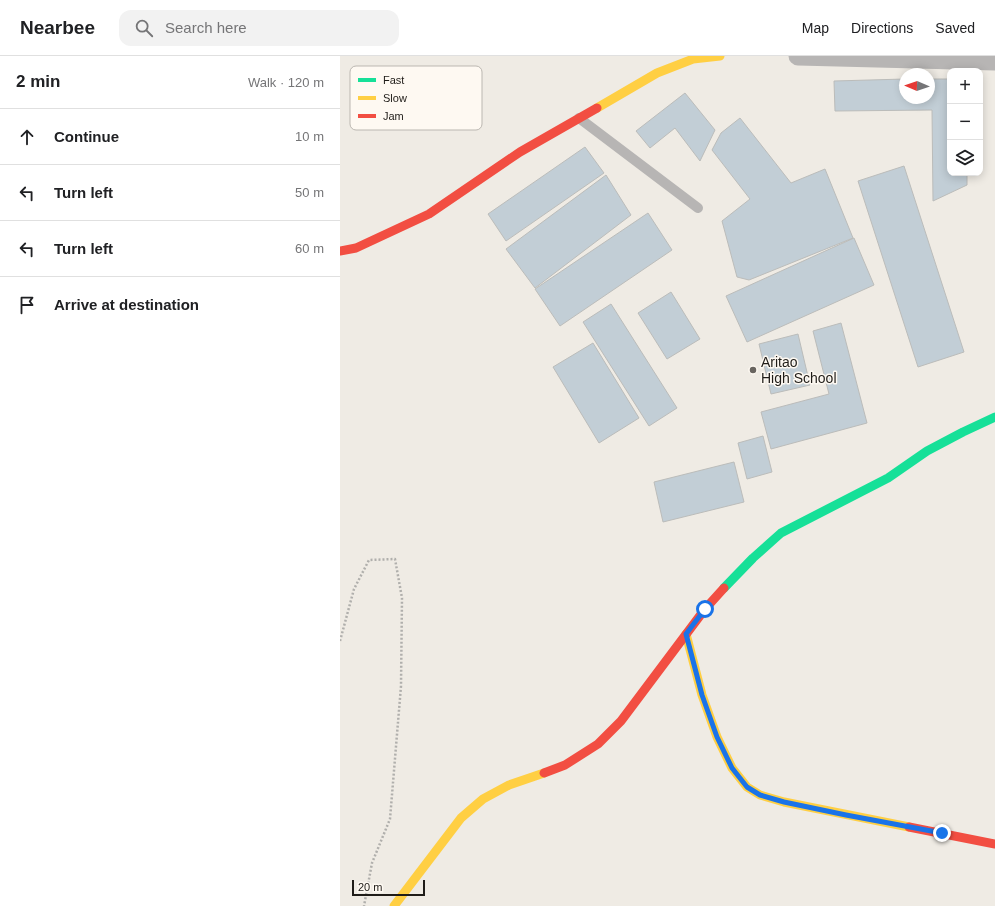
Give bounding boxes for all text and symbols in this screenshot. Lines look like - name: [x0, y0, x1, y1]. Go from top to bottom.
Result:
- search box: [119, 10, 399, 46]
- text: Nearbee: [20, 17, 95, 38]
- icon: search: [133, 17, 155, 39]
- text: Search here: [165, 19, 247, 36]
- text: Map: [802, 20, 829, 36]
- text: Directions: [851, 20, 913, 36]
- text: Saved: [935, 20, 975, 36]
- legend: [350, 66, 482, 130]
- north arrow: [899, 68, 935, 104]
- map controls: [947, 68, 983, 176]
- button: +: [947, 68, 983, 104]
- text: 2 min: [16, 72, 60, 91]
- text: Fast: [383, 74, 404, 86]
- text: Walk · 120 m: [248, 75, 324, 90]
- text: Slow: [383, 92, 407, 104]
- button: −: [947, 104, 983, 140]
- text: Jam: [383, 110, 404, 122]
- icon: ahead: [16, 126, 38, 148]
- text: Continue: [54, 128, 119, 145]
- text: 10 m: [295, 129, 324, 144]
- button: layers: [947, 140, 983, 176]
- icon: left: [16, 182, 38, 204]
- text: Turn left: [54, 184, 113, 201]
- text: 50 m: [295, 185, 324, 200]
- icon: left: [16, 238, 38, 260]
- text: Turn left: [54, 240, 113, 257]
- text: 60 m: [295, 241, 324, 256]
- icon: arrive: [16, 294, 38, 316]
- text: Arrive at destination: [54, 296, 199, 313]
- place label: Aritao High School: [761, 354, 837, 386]
- marker: Aritao High School: [748, 365, 758, 375]
- route start: [696, 600, 714, 618]
- route end: [933, 824, 951, 842]
- scale bar: [352, 878, 425, 897]
- text: 20 m: [358, 881, 382, 893]

